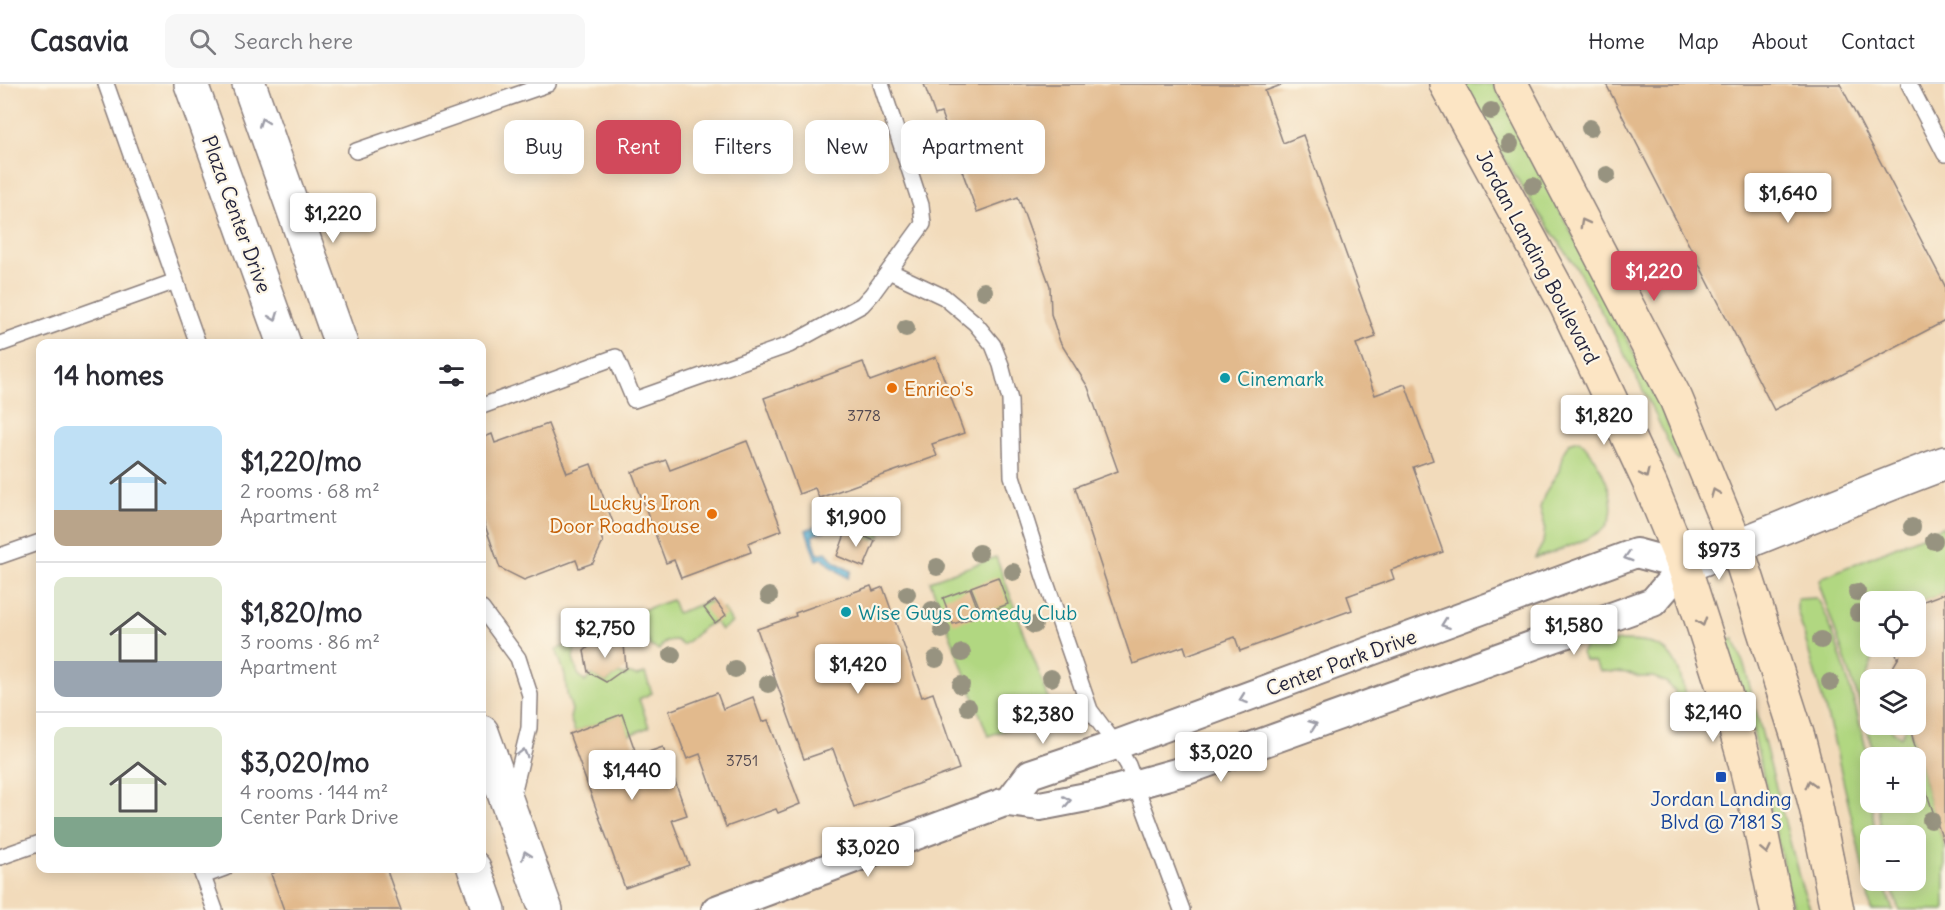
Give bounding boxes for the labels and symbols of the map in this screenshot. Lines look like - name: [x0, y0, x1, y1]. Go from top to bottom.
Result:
- one-way arrow: [257, 118, 270, 128]
- street label: Plaza Center Drive: [197, 132, 277, 296]
- street label: Jordan Landing Boulevard: [1471, 146, 1605, 368]
- pin: $1,640: [1739, 173, 1837, 224]
- pin: $1,220: [284, 193, 382, 244]
- one-way arrow: [1580, 219, 1591, 230]
- pin: $1,220: [1605, 251, 1703, 302]
- one-way arrow: [267, 311, 280, 322]
- place label: Cinemark: [1237, 366, 1324, 391]
- marker: Cinemark: [1218, 371, 1232, 385]
- place label: Enrico's: [904, 376, 974, 401]
- marker: Enrico's: [885, 381, 899, 395]
- pin: $1,820: [1555, 395, 1653, 446]
- house number: 3778: [847, 405, 881, 425]
- one-way arrow: [1638, 467, 1650, 478]
- one-way arrow: [1710, 488, 1722, 499]
- place label: Lucky's Iron Door Roadhouse: [549, 490, 700, 538]
- pin: $1,900: [807, 497, 905, 548]
- marker: Lucky's Iron Door Roadhouse: [705, 507, 719, 521]
- pin: $973: [1683, 530, 1755, 581]
- one-way arrow: [1623, 550, 1634, 562]
- place label: Wise Guys Comedy Club: [858, 600, 1077, 625]
- marker: Wise Guys Comedy Club: [839, 605, 853, 619]
- pin: $1,580: [1525, 605, 1623, 656]
- pin: $2,750: [556, 608, 654, 659]
- one-way arrow: [1695, 616, 1707, 627]
- one-way arrow: [1440, 617, 1451, 629]
- street label: Center Park Drive: [1262, 623, 1420, 701]
- pin: $1,420: [809, 644, 907, 695]
- one-way arrow: [1238, 691, 1248, 704]
- pin: $2,140: [1664, 692, 1762, 743]
- pin: $2,380: [994, 694, 1092, 745]
- one-way arrow: [1307, 720, 1318, 733]
- pin: $3,020: [1172, 732, 1270, 783]
- one-way arrow: [516, 748, 529, 758]
- pin: $1,440: [583, 750, 681, 801]
- house number: 3751: [726, 750, 758, 770]
- marker: Jordan Landing Blvd @ 7181 S: [1714, 770, 1728, 784]
- one-way arrow: [1805, 779, 1817, 790]
- place label: Jordan Landing Blvd @ 7181 S: [1650, 786, 1792, 834]
- one-way arrow: [1062, 795, 1072, 808]
- pin: $3,020: [819, 827, 917, 878]
- one-way arrow: [1758, 845, 1771, 855]
- one-way arrow: [520, 850, 533, 861]

